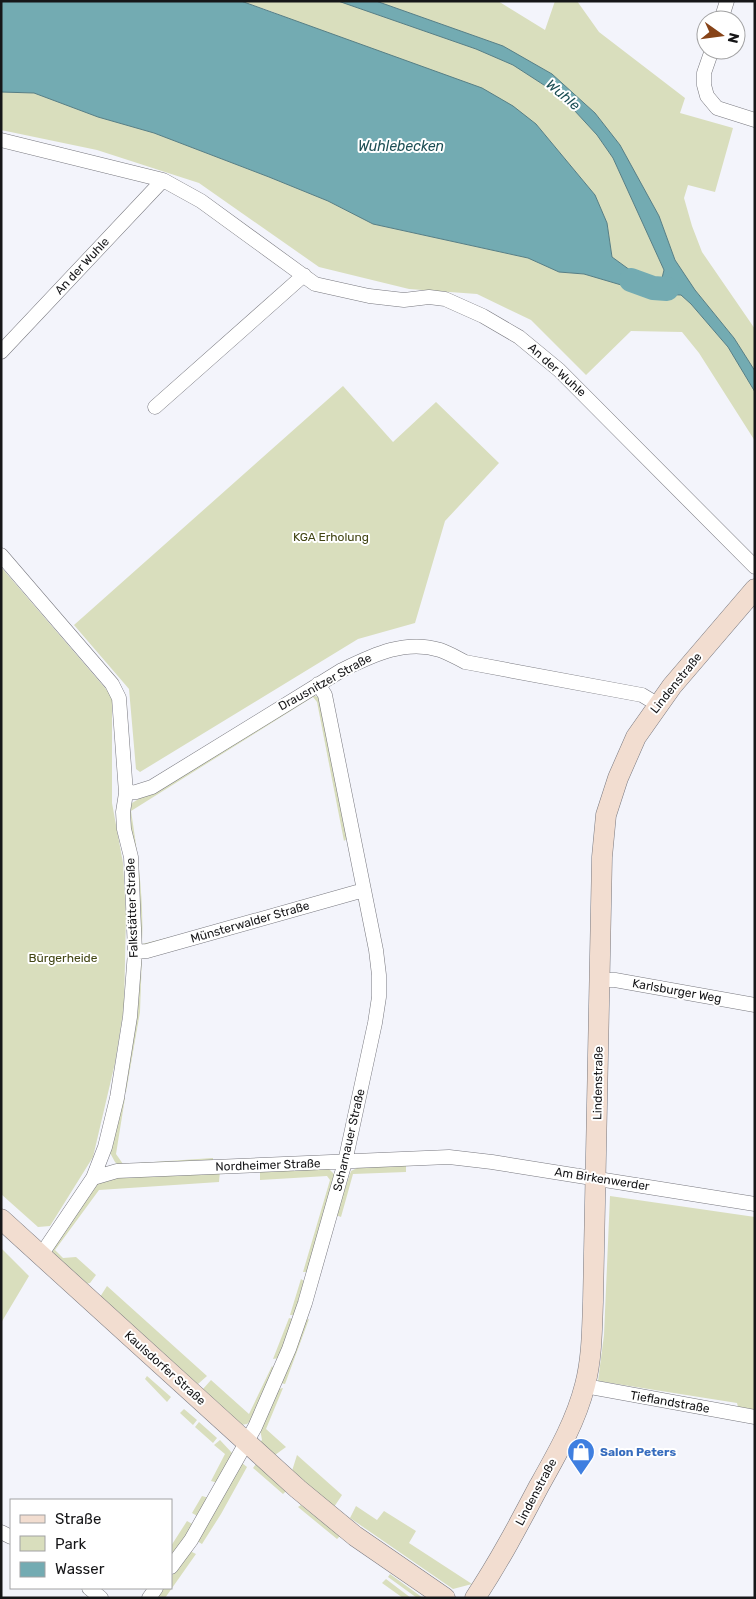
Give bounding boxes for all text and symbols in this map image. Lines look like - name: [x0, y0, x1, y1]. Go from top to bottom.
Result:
- north arrow: [696, 10, 746, 60]
- text: N: [724, 31, 743, 45]
- water label: Wuhle: [543, 76, 584, 114]
- water label: Wuhlebecken: [358, 138, 444, 155]
- street label: An der Wuhle: [52, 234, 112, 297]
- street label: An der Wuhle: [525, 340, 589, 400]
- park label: KGA Erholung: [293, 530, 369, 544]
- street label: Drausnitzer Straße: [276, 650, 374, 713]
- street label: Lindenstraße: [647, 650, 705, 716]
- street label: Falkstätter Straße: [123, 858, 141, 958]
- street label: Münsterwalder Straße: [189, 898, 311, 946]
- park label: Bürgerheide: [29, 951, 98, 965]
- street label: Karlsburger Weg: [631, 976, 723, 1006]
- street label: Lindenstraße: [590, 1046, 606, 1120]
- street label: Scharnauer Straße: [330, 1087, 368, 1193]
- street label: Nordheimer Straße: [215, 1156, 321, 1174]
- street label: Am Birkenwerder: [554, 1165, 651, 1193]
- street label: Kaulsdorfer Straße: [122, 1328, 209, 1408]
- street label: Tieflandstraße: [629, 1388, 711, 1416]
- shop icon: Salon Peters: [566, 1437, 596, 1476]
- place label: Salon Peters: [600, 1445, 676, 1459]
- street label: Lindenstraße: [513, 1456, 560, 1528]
- legend: [10, 1499, 172, 1589]
- text: Straße: [55, 1510, 101, 1528]
- text: Park: [55, 1535, 86, 1553]
- text: Wasser: [55, 1560, 105, 1578]

